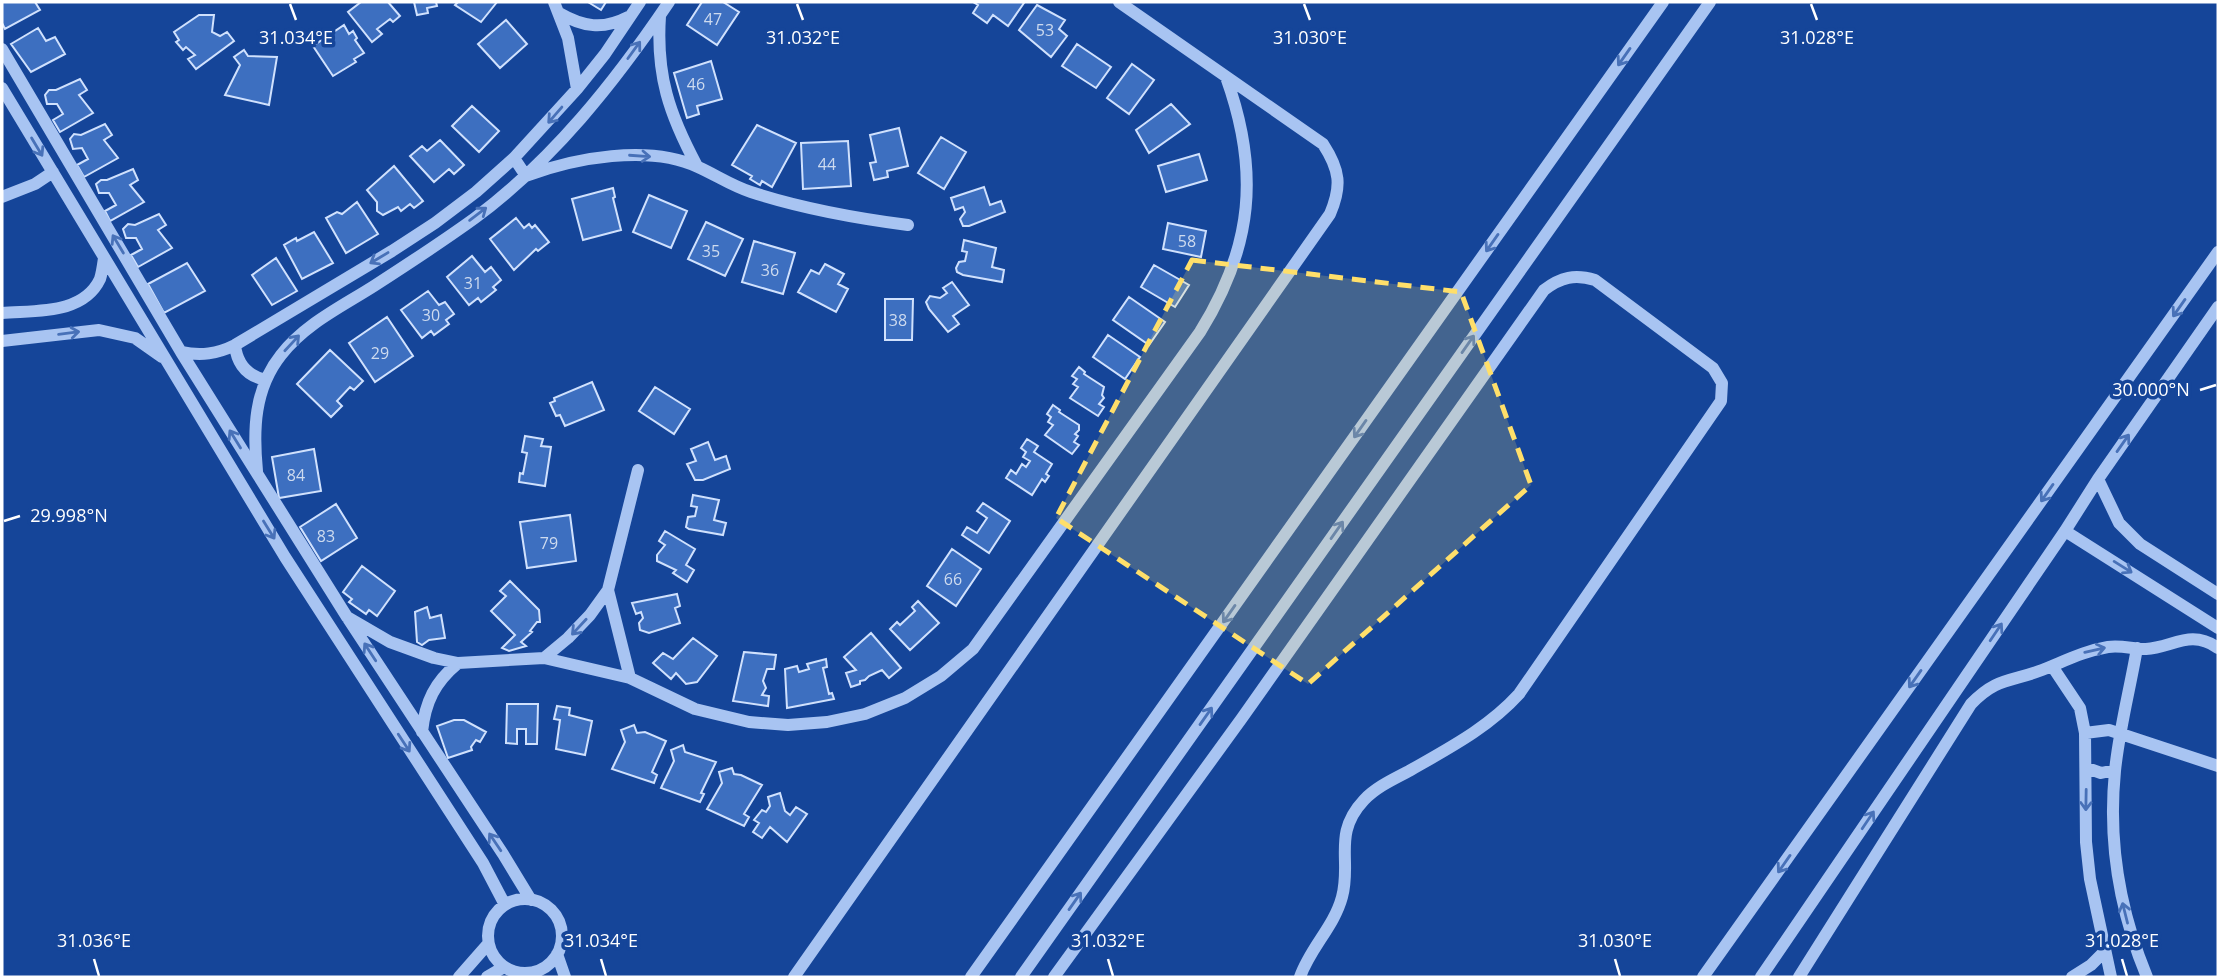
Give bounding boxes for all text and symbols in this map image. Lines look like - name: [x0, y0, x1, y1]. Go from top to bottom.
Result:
- house number: 47: [704, 8, 722, 30]
- house number: 53: [1036, 19, 1054, 41]
- text: 31.034°E: [259, 25, 333, 49]
- text: 31.032°E: [766, 25, 840, 49]
- text: 31.030°E: [1273, 25, 1347, 49]
- text: 31.028°E: [1780, 25, 1854, 49]
- one-way arrow: [627, 41, 642, 60]
- one-way arrow: [1617, 47, 1631, 66]
- house number: 46: [687, 73, 705, 95]
- one-way arrow: [547, 106, 563, 124]
- one-way arrow: [30, 136, 44, 156]
- one-way arrow: [628, 150, 651, 163]
- house number: 44: [818, 153, 836, 175]
- one-way arrow: [469, 207, 487, 222]
- house number: 58: [1178, 230, 1196, 252]
- one-way arrow: [1485, 233, 1499, 252]
- one-way arrow: [110, 235, 124, 255]
- house number: 35: [702, 240, 720, 262]
- one-way arrow: [370, 252, 390, 266]
- house number: 36: [761, 259, 779, 281]
- house number: 31: [464, 272, 482, 294]
- one-way arrow: [2172, 298, 2186, 317]
- house number: 30: [422, 304, 440, 326]
- house number: 38: [889, 309, 907, 331]
- one-way arrow: [58, 326, 80, 339]
- one-way arrow: [283, 335, 300, 352]
- one-way arrow: [1461, 335, 1475, 354]
- house number: 29: [371, 342, 389, 364]
- text: 30.000°N: [2112, 377, 2190, 401]
- one-way arrow: [1353, 419, 1368, 438]
- one-way arrow: [228, 429, 242, 449]
- one-way arrow: [2116, 434, 2130, 453]
- house number: 84: [287, 464, 305, 486]
- one-way arrow: [2040, 483, 2054, 502]
- text: 29.998°N: [30, 503, 108, 527]
- one-way arrow: [262, 520, 276, 540]
- one-way arrow: [1330, 521, 1344, 540]
- house number: 83: [317, 525, 335, 547]
- house number: 79: [540, 532, 558, 554]
- one-way arrow: [2112, 561, 2132, 575]
- house number: 66: [944, 568, 962, 590]
- one-way arrow: [1222, 604, 1236, 623]
- one-way arrow: [570, 618, 587, 635]
- one-way arrow: [1989, 623, 2003, 642]
- one-way arrow: [363, 643, 377, 662]
- one-way arrow: [2083, 643, 2106, 657]
- one-way arrow: [1908, 669, 1922, 688]
- one-way arrow: [1199, 707, 1213, 726]
- one-way arrow: [397, 733, 411, 752]
- one-way arrow: [2079, 788, 2092, 811]
- one-way arrow: [1861, 811, 1875, 830]
- one-way arrow: [488, 833, 502, 852]
- one-way arrow: [1776, 854, 1791, 873]
- one-way arrow: [1067, 892, 1082, 911]
- one-way arrow: [2118, 902, 2131, 924]
- text: 31.036°E: [57, 928, 131, 952]
- text: 31.034°E: [564, 928, 638, 952]
- text: 31.032°E: [1071, 928, 1145, 952]
- text: 31.030°E: [1578, 928, 1652, 952]
- text: 31.028°E: [2085, 928, 2159, 952]

